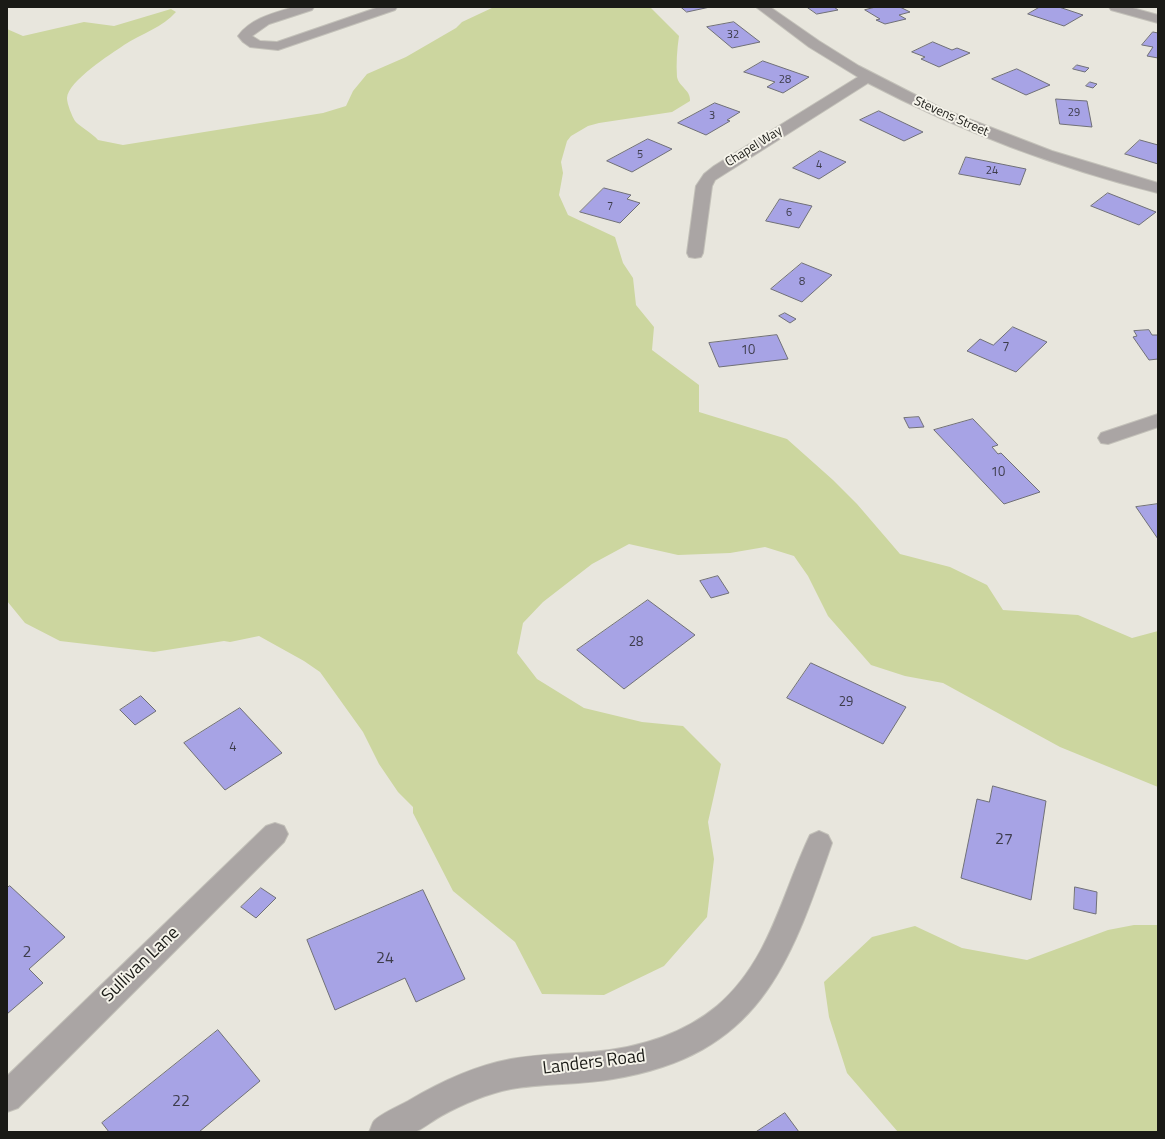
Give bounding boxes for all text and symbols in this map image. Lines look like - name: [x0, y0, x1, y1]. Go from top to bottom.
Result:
- house number: 32: [727, 28, 739, 42]
- house number: 28: [779, 73, 791, 87]
- street label: Stevens Street: [911, 94, 991, 140]
- house number: 29: [1068, 106, 1080, 120]
- house number: 3: [709, 109, 715, 123]
- street label: Chapel Way: [723, 123, 785, 171]
- house number: 5: [637, 148, 643, 162]
- house number: 4: [816, 158, 822, 172]
- house number: 24: [986, 164, 998, 178]
- house number: 7: [607, 200, 613, 214]
- house number: 6: [786, 206, 792, 220]
- house number: 8: [799, 275, 805, 289]
- house number: 7: [1002, 340, 1010, 356]
- house number: 10: [741, 343, 755, 359]
- house number: 10: [991, 465, 1005, 481]
- house number: 28: [629, 635, 643, 651]
- house number: 29: [839, 695, 853, 711]
- house number: 4: [229, 740, 237, 756]
- house number: 27: [995, 830, 1013, 850]
- street label: Sullivan Lane: [98, 923, 184, 1007]
- house number: 2: [23, 943, 31, 963]
- house number: 24: [376, 949, 394, 969]
- street label: Landers Road: [541, 1046, 647, 1080]
- house number: 22: [172, 1092, 190, 1112]

